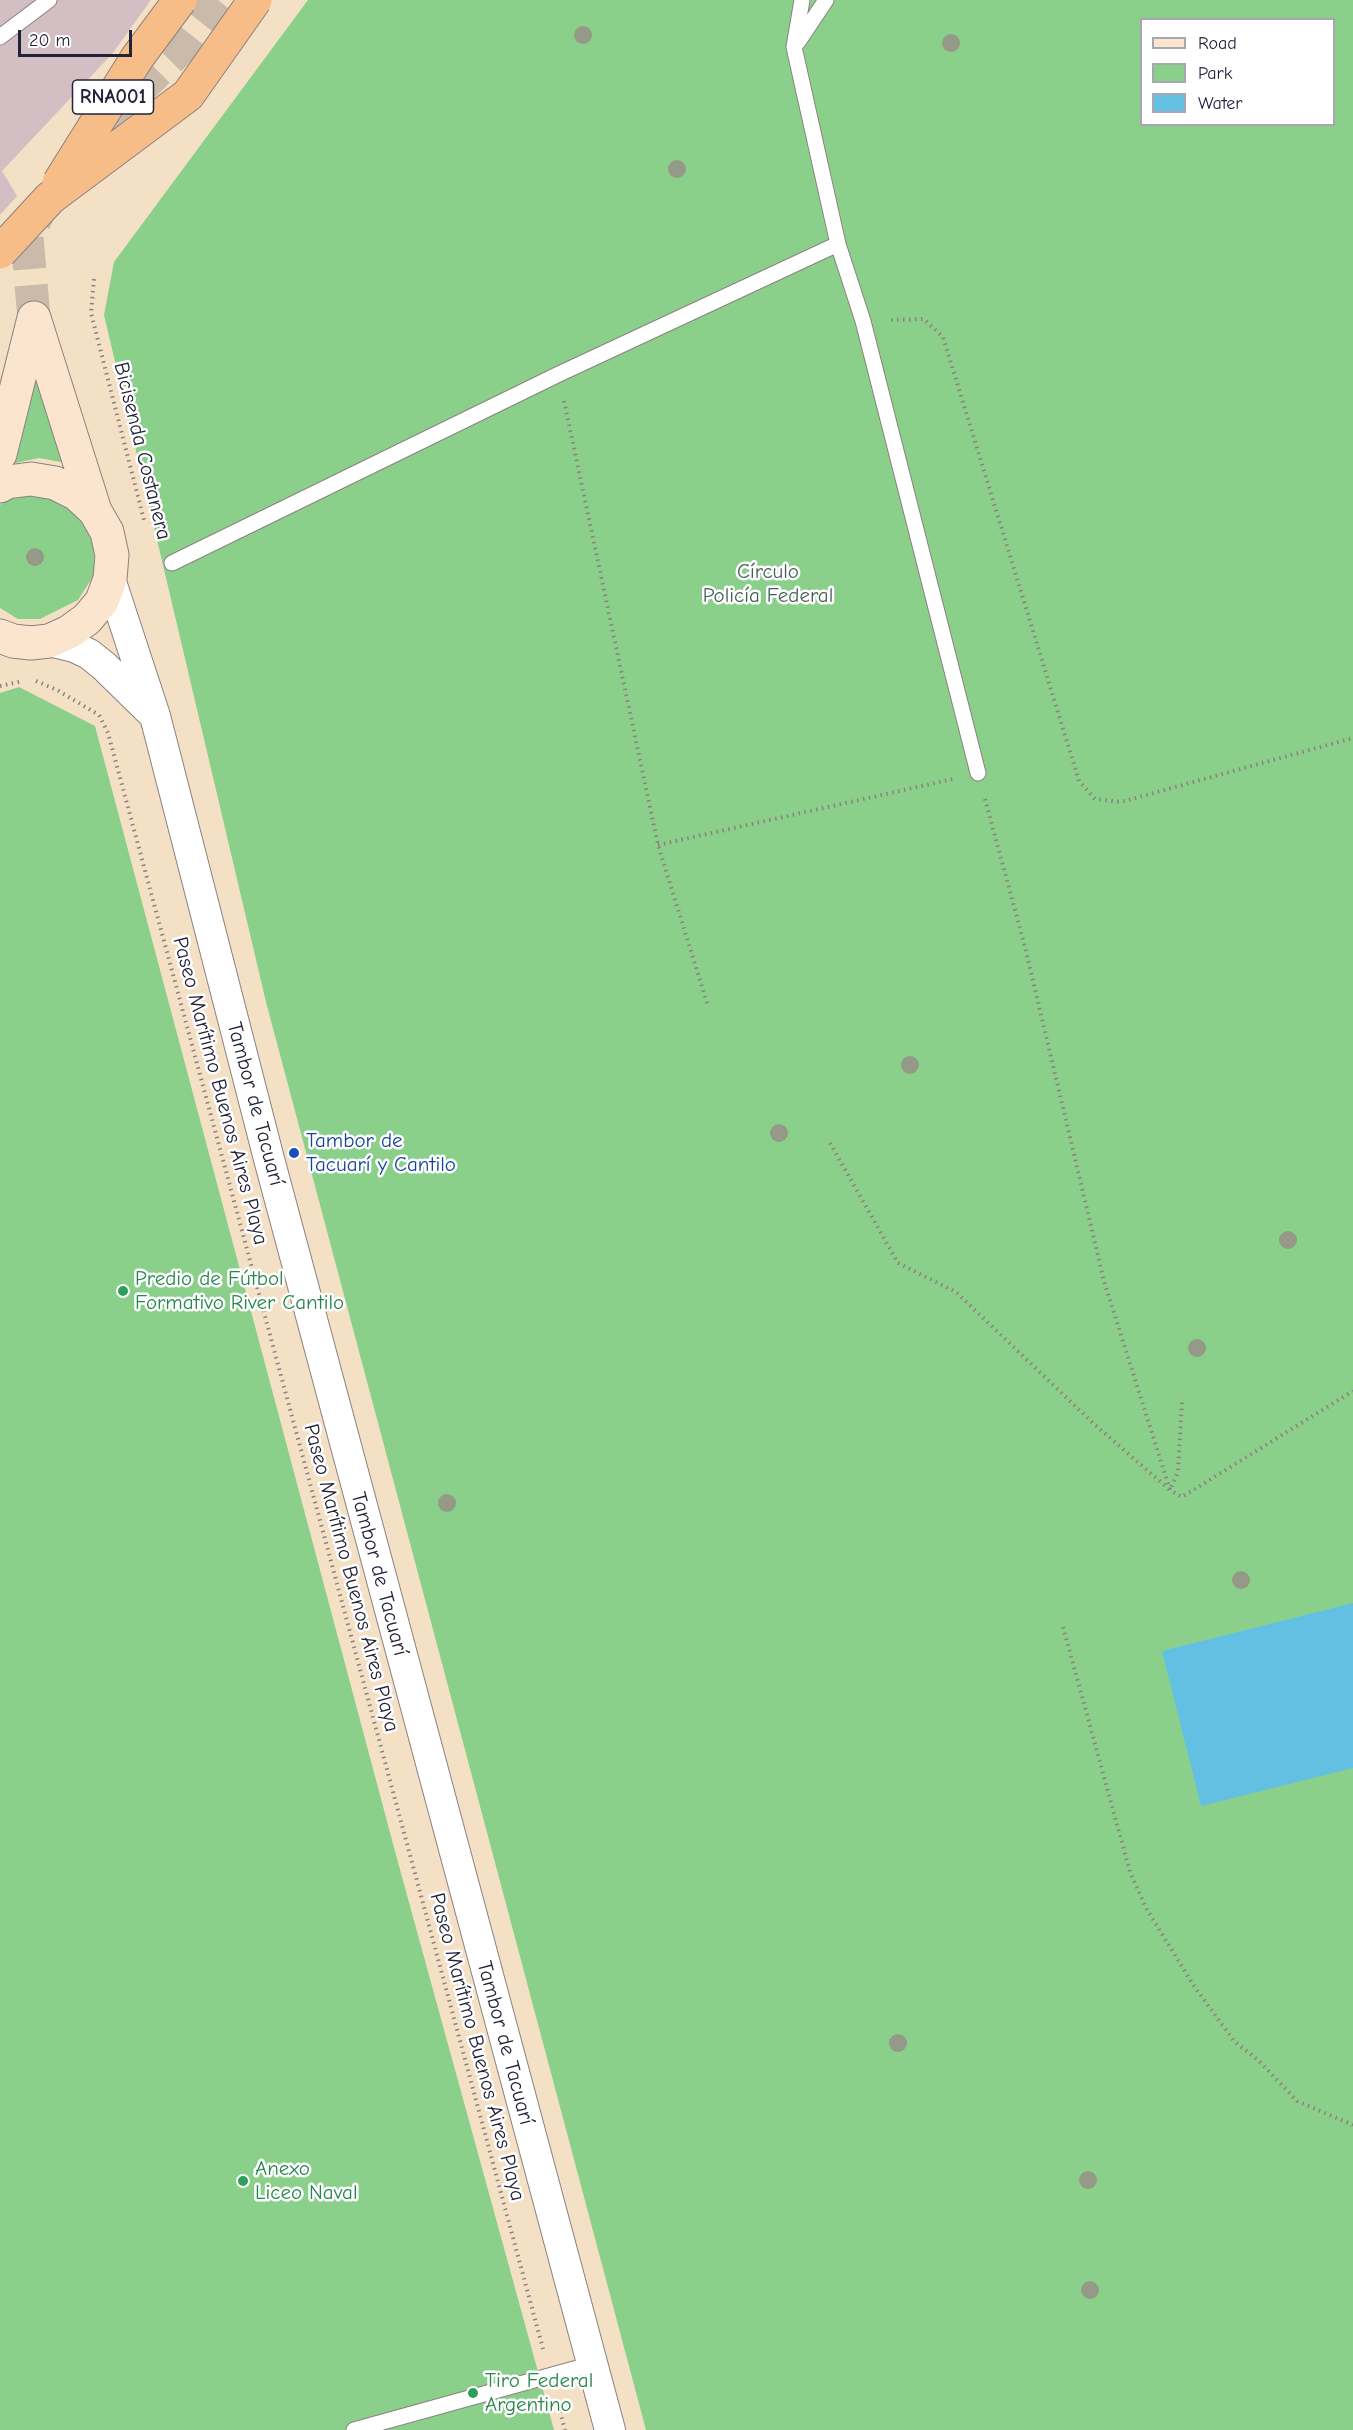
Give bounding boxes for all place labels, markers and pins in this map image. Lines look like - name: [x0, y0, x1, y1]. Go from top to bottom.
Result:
- place label: Tambor de Tacuarí y Cantilo: [306, 1128, 456, 1178]
- marker: Tambor de Tacuarí y Cantilo: [287, 1146, 301, 1160]
- place label: Predio de Fútbol Formativo River Cantilo: [135, 1266, 344, 1316]
- marker: Predio de Fútbol Formativo River Cantilo: [116, 1284, 130, 1298]
- place label: Anexo Liceo Naval: [255, 2156, 357, 2206]
- marker: Anexo Liceo Naval: [236, 2174, 250, 2188]
- place label: Tiro Federal Argentino: [485, 2368, 593, 2418]
- marker: Tiro Federal Argentino: [466, 2386, 480, 2400]

